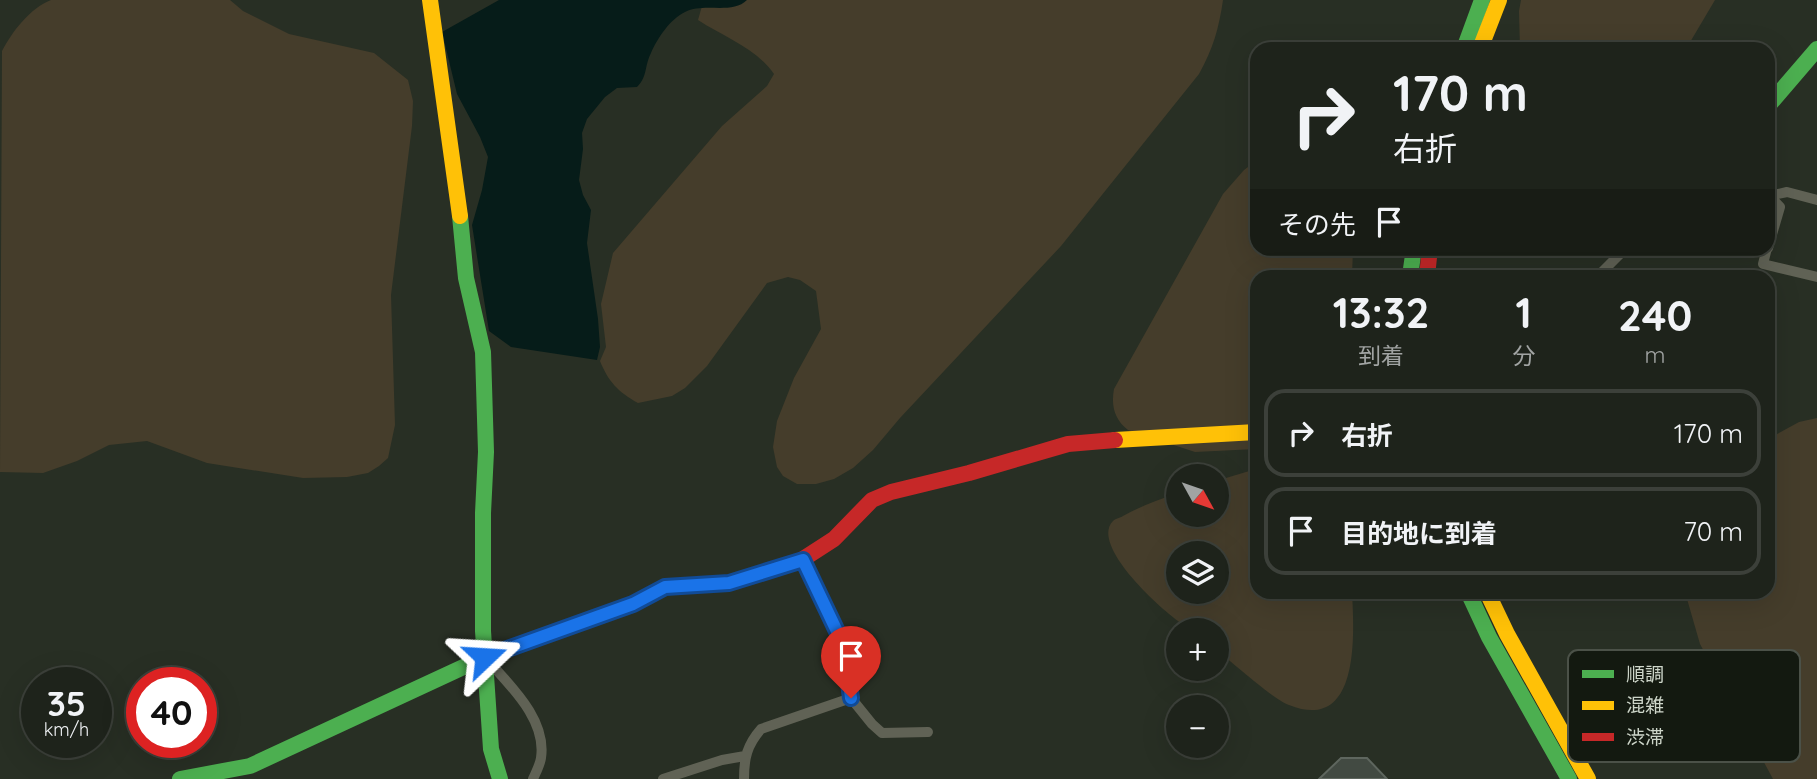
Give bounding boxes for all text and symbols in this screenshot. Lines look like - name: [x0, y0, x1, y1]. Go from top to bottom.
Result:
- text: 170 m: [1393, 62, 1528, 123]
- icon: right: [1278, 70, 1369, 161]
- text: 右折: [1393, 128, 1457, 168]
- icon: arrive: [1370, 203, 1408, 241]
- text: その先: [1278, 208, 1356, 241]
- text: 13:32: [1333, 286, 1430, 339]
- text: 1: [1516, 286, 1532, 339]
- text: 240: [1618, 289, 1692, 342]
- text: m: [1645, 340, 1666, 369]
- text: 到着: [1358, 341, 1404, 370]
- text: 分: [1512, 341, 1535, 370]
- icon: right: [1282, 414, 1320, 452]
- text: 170 m: [1674, 417, 1743, 450]
- text: 右折: [1341, 419, 1393, 452]
- north arrow: [1166, 464, 1228, 527]
- map controls: [1166, 464, 1229, 758]
- icon: arrive: [1282, 512, 1320, 550]
- text: 70 m: [1683, 515, 1743, 548]
- text: 目的地に到着: [1341, 517, 1497, 550]
- button: layers: [1166, 541, 1229, 604]
- button: +: [1166, 618, 1229, 681]
- position arrow: [448, 620, 522, 694]
- pin: [821, 626, 881, 698]
- icon: arrive: [832, 637, 870, 675]
- legend: [1568, 650, 1800, 762]
- text: 順調: [1626, 662, 1664, 686]
- speed limit sign: 40: [126, 667, 217, 758]
- text: 35: [47, 681, 86, 725]
- text: 混雑: [1626, 693, 1664, 717]
- button: −: [1166, 695, 1229, 758]
- text: km/h: [44, 718, 89, 741]
- text: 渋滞: [1626, 725, 1664, 749]

